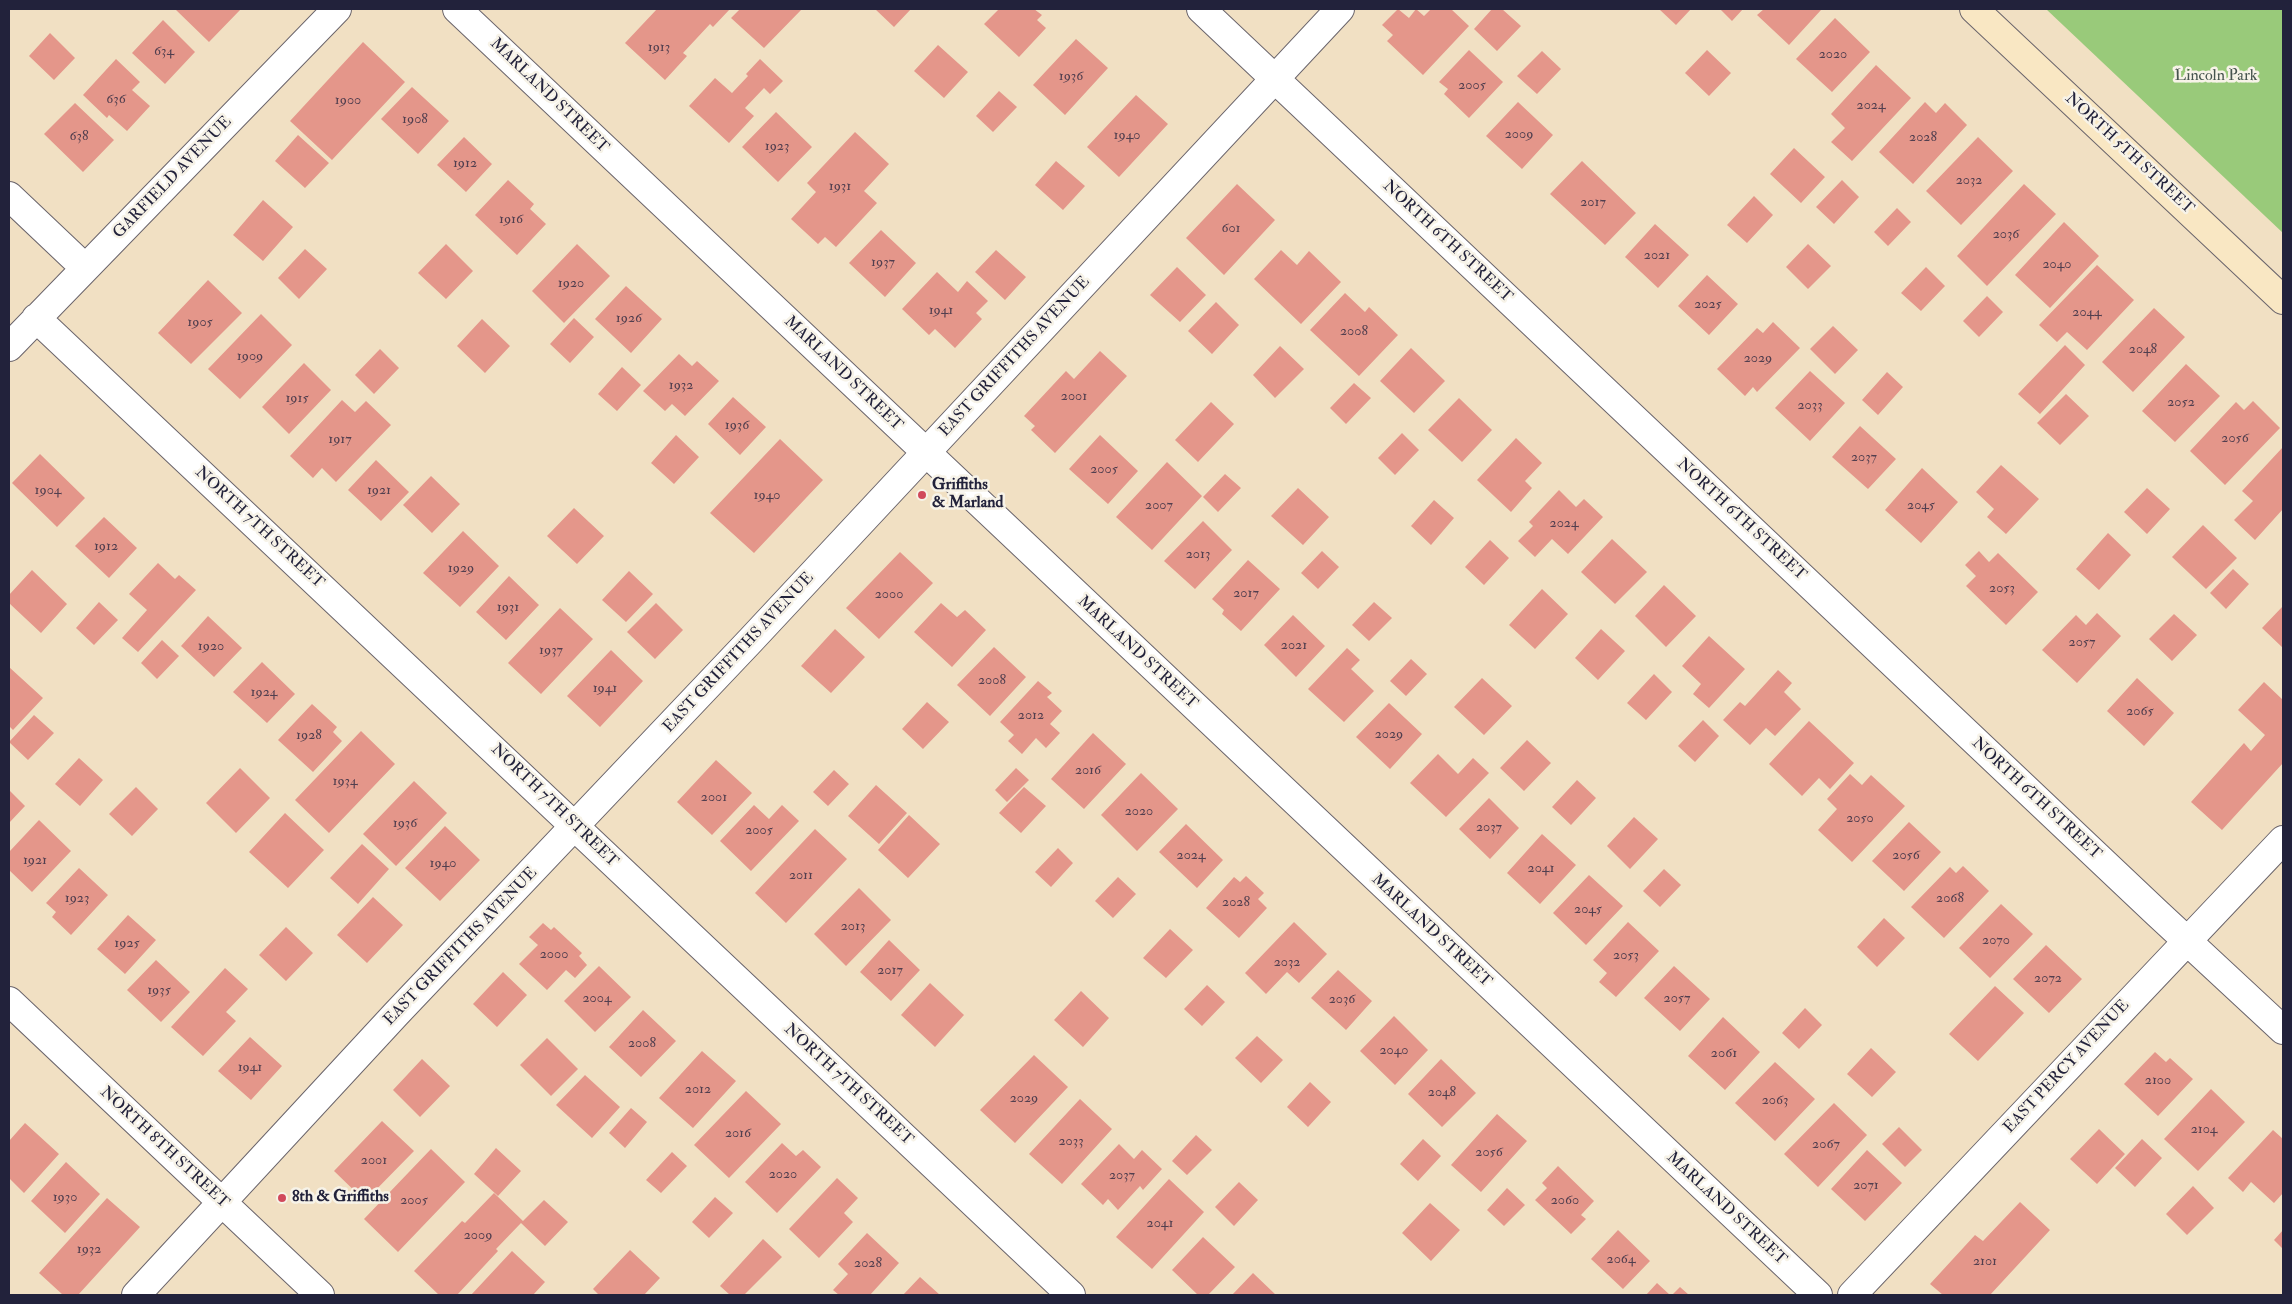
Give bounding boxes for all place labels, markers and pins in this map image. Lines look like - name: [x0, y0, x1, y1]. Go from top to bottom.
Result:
- place label: Griffiths & Marland: [932, 476, 1003, 514]
- marker: Griffiths & Marland: [916, 489, 928, 501]
- place label: 8th & Griffiths: [292, 1188, 389, 1208]
- marker: 8th & Griffiths: [276, 1192, 288, 1204]

